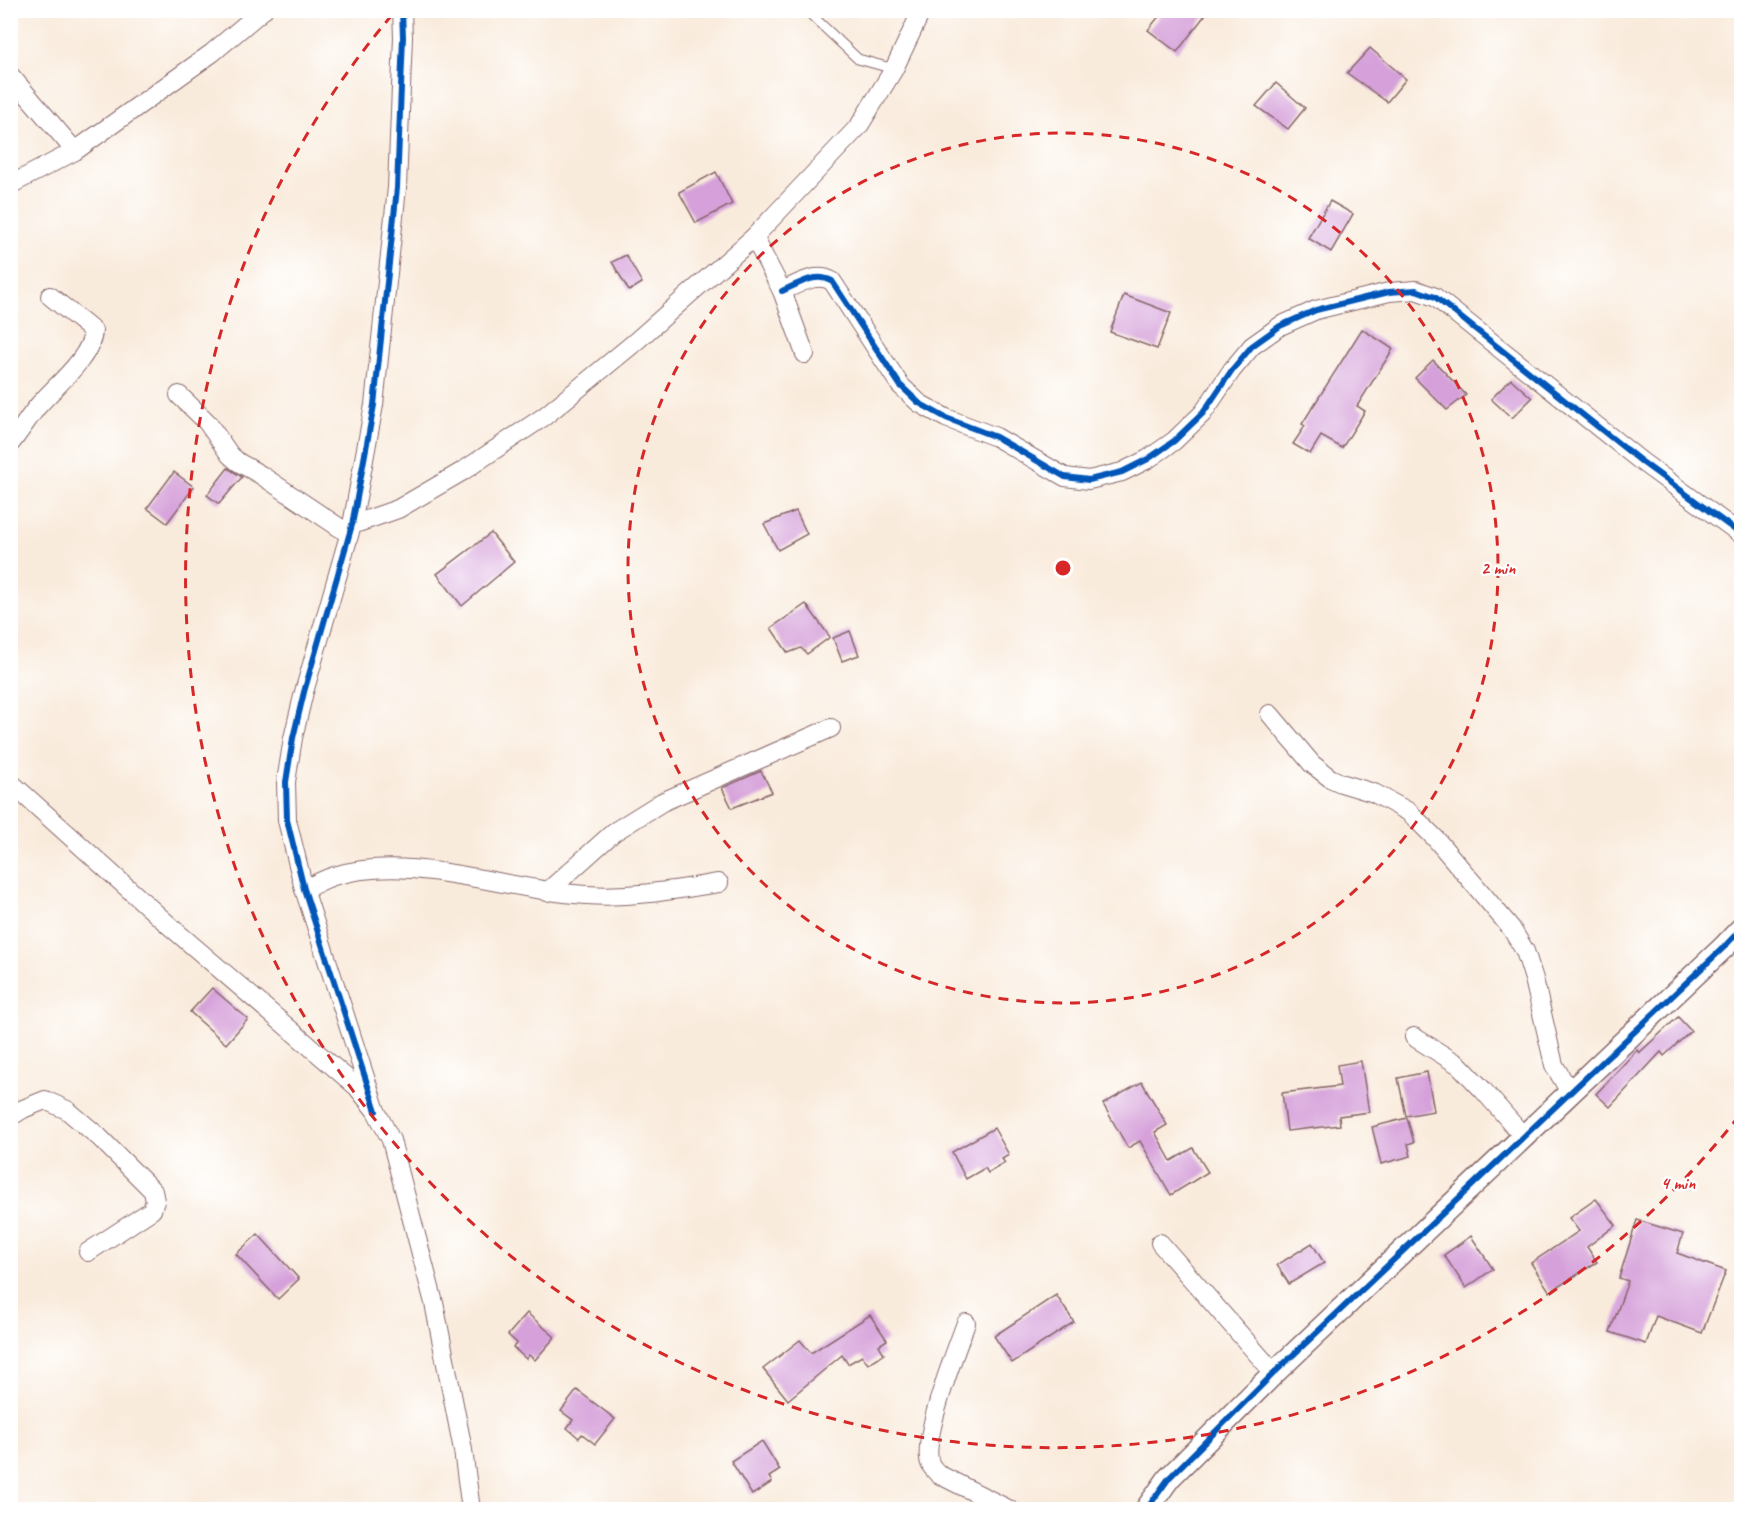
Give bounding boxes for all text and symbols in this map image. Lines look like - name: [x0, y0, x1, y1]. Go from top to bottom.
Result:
- text: 2 min: [1481, 557, 1516, 579]
- centre of rings: [1053, 558, 1073, 578]
- text: 4 min: [1661, 1172, 1696, 1194]

